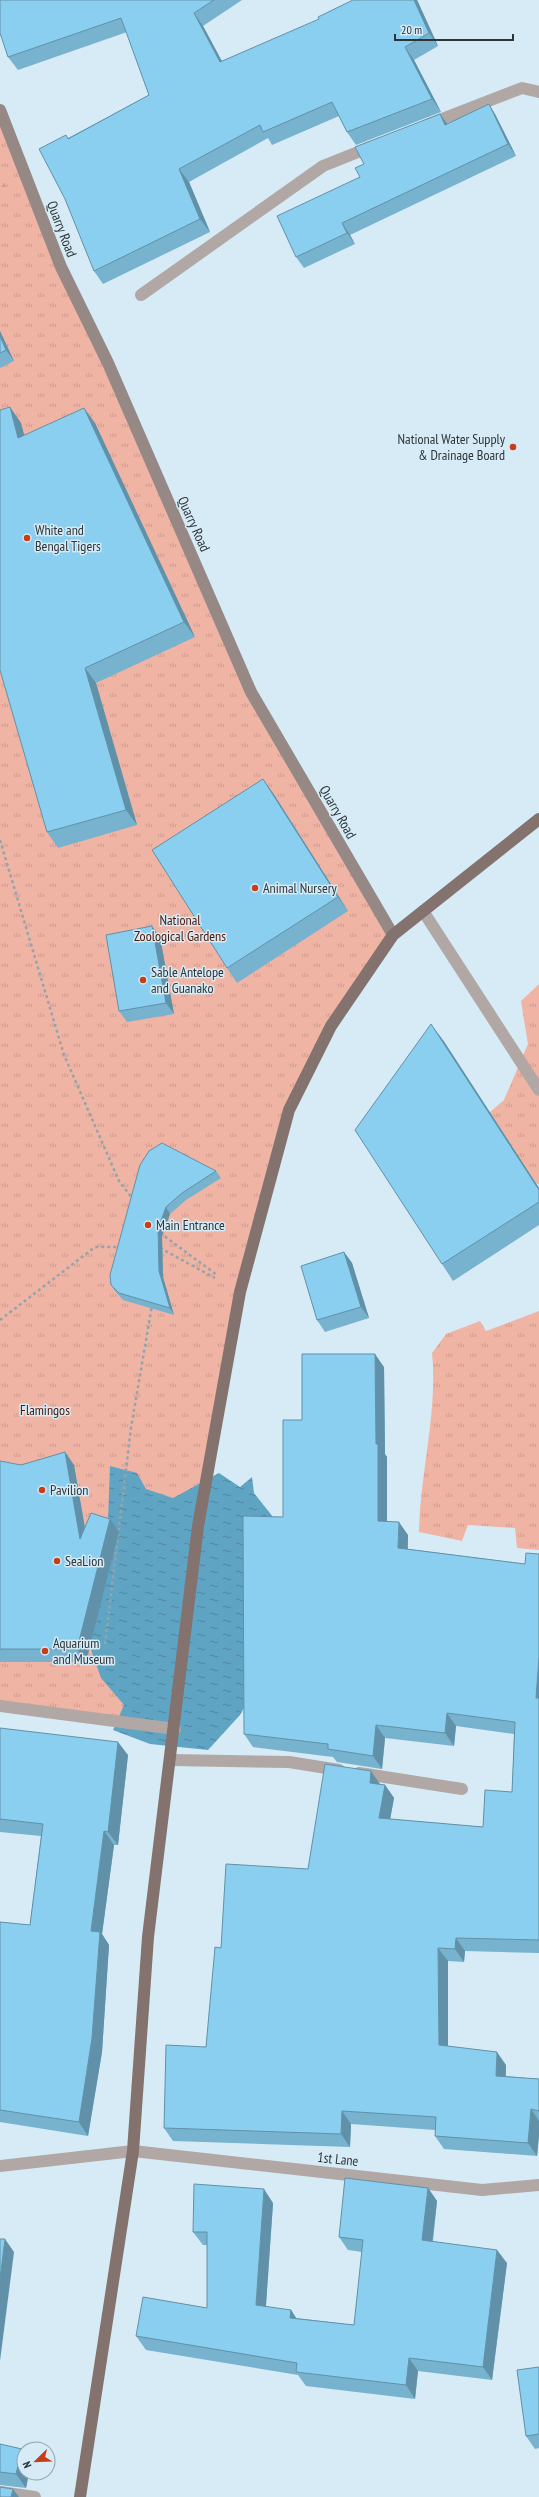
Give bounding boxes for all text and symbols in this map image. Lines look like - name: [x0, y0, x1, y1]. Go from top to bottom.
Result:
- scale bar: [395, 16, 513, 42]
- text: 20 m: [401, 22, 422, 37]
- street label: Quarry Road: [43, 198, 81, 260]
- place label: National Water Supply & Drainage Board: [398, 430, 506, 464]
- marker: National Water Supply & Drainage Board: [508, 442, 518, 452]
- street label: Quarry Road: [174, 494, 214, 554]
- place label: White and Bengal Tigers: [35, 521, 101, 555]
- marker: White and Bengal Tigers: [22, 533, 32, 543]
- street label: Quarry Road: [316, 782, 360, 842]
- place label: Animal Nursery: [263, 879, 338, 897]
- marker: Animal Nursery: [250, 883, 260, 893]
- park label: National Zoological Gardens: [134, 911, 226, 945]
- place label: Sable Antelope and Guanako: [151, 963, 224, 997]
- marker: Sable Antelope and Guanako: [138, 975, 148, 985]
- place label: Main Entrance: [156, 1216, 225, 1234]
- marker: Main Entrance: [143, 1220, 153, 1230]
- park label: Flamingos: [20, 1401, 70, 1419]
- place label: Pavilion: [50, 1481, 89, 1499]
- marker: Pavilion: [37, 1485, 47, 1495]
- place label: SeaLion: [65, 1552, 103, 1570]
- marker: SeaLion: [52, 1556, 62, 1566]
- place label: Aquarium and Museum: [53, 1634, 114, 1668]
- marker: Aquarium and Museum: [40, 1646, 50, 1656]
- street label: 1st Lane: [317, 2148, 360, 2170]
- north arrow: [16, 2441, 56, 2481]
- text: N: [19, 2459, 34, 2470]

